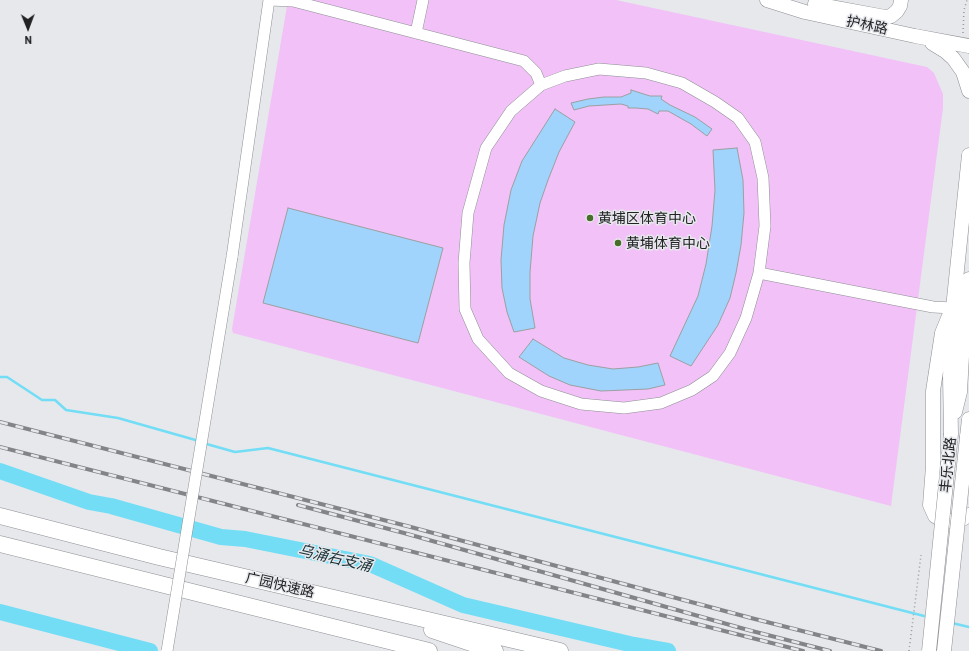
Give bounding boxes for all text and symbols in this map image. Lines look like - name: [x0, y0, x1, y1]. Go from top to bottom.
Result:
- north arrow: [8, 8, 48, 48]
- street label: 护林路: [845, 12, 889, 38]
- text: N: [24, 34, 32, 47]
- place label: 黄埔区体育中心: [598, 210, 696, 226]
- marker: 黄埔区体育中心: [585, 213, 595, 223]
- place label: 黄埔体育中心: [626, 235, 710, 251]
- marker: 黄埔体育中心: [613, 238, 623, 248]
- street label: 丰乐北路: [937, 436, 959, 494]
- water label: 乌涌右支涌: [296, 541, 374, 575]
- street label: 广园快速路: [244, 569, 316, 601]

